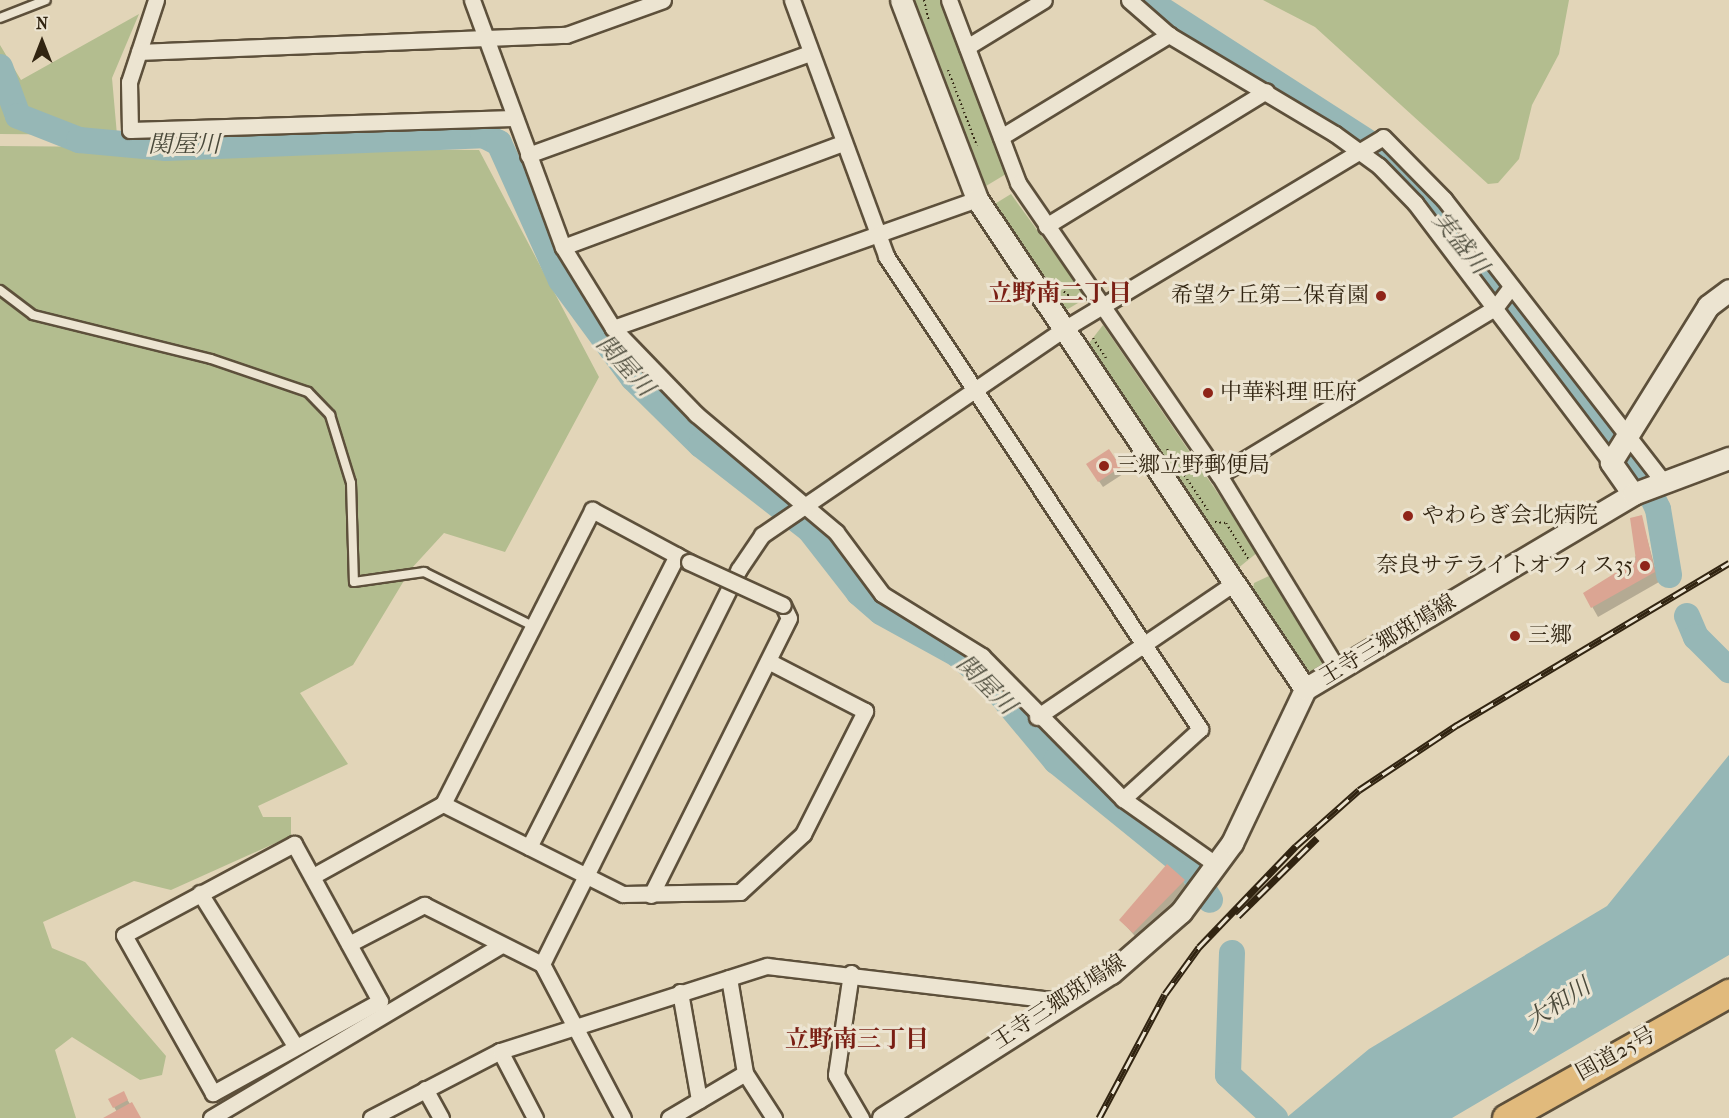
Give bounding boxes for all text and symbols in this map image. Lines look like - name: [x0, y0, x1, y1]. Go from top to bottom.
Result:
- north arrow: [12, 12, 72, 72]
- text: N: [36, 14, 48, 33]
- water label: 関屋川: [148, 131, 220, 159]
- water label: 実盛川: [1426, 206, 1494, 280]
- district label: 立野南二丁目: [988, 280, 1132, 308]
- place label: 希望ケ丘第二保育園: [1171, 283, 1369, 309]
- marker: 希望ケ丘第二保育園: [1374, 289, 1388, 303]
- water label: 関屋川: [590, 330, 660, 402]
- place label: 中華料理 旺府: [1220, 380, 1357, 406]
- marker: 中華料理 旺府: [1201, 386, 1215, 400]
- place label: 三郷立野郵便局: [1116, 453, 1270, 479]
- marker: 三郷立野郵便局: [1097, 459, 1111, 473]
- place label: やわらぎ会北病院: [1422, 503, 1598, 529]
- marker: やわらぎ会北病院: [1399, 507, 1417, 525]
- place label: 奈良サテライトオフィス35: [1372, 553, 1633, 579]
- marker: 奈良サテライトオフィス35: [1638, 559, 1652, 573]
- street label: 王寺三郷斑鳩線: [1315, 589, 1461, 691]
- place label: 三郷: [1528, 623, 1572, 649]
- marker: 三郷: [1506, 627, 1524, 645]
- water label: 関屋川: [950, 649, 1022, 721]
- street label: 王寺三郷斑鳩線: [987, 949, 1131, 1055]
- water label: 大和川: [1520, 972, 1596, 1036]
- street label: 国道25号: [1572, 1021, 1660, 1087]
- district label: 立野南三丁目: [785, 1026, 929, 1054]

